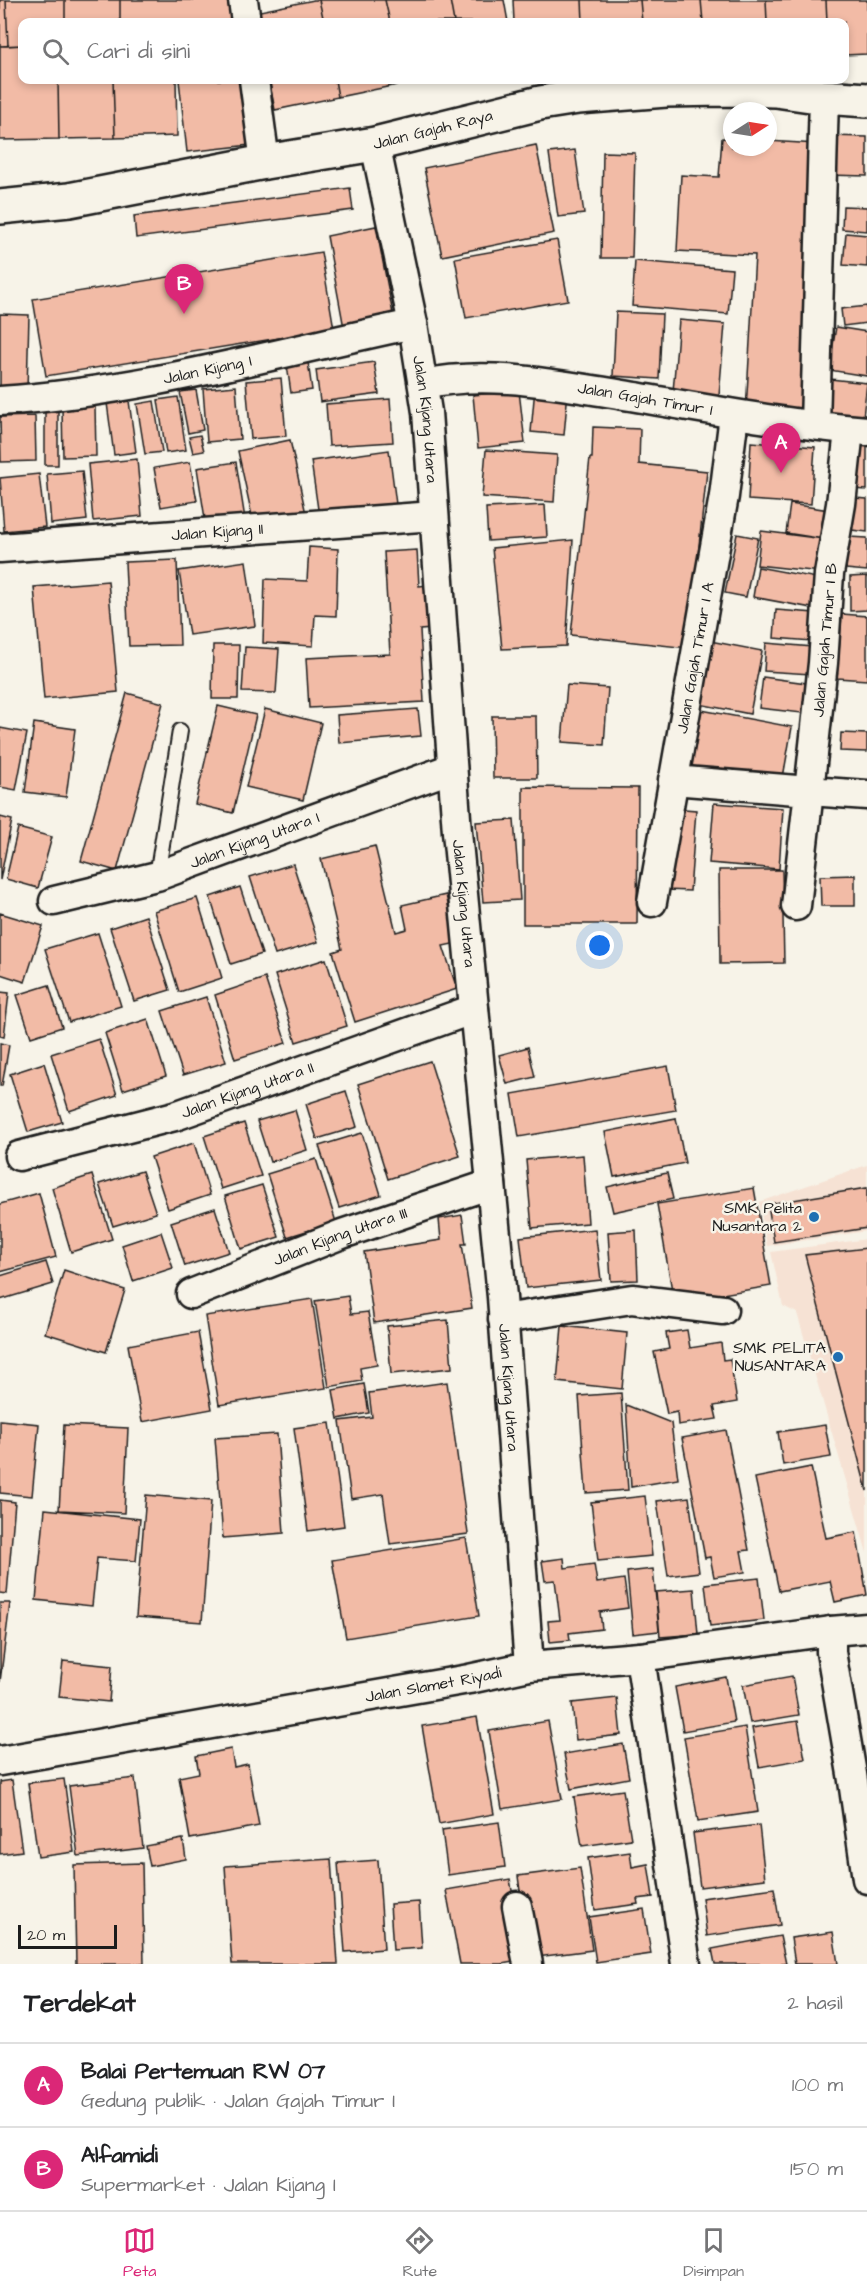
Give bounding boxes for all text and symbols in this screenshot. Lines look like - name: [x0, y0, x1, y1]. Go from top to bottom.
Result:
- search box: [18, 18, 849, 84]
- icon: search: [39, 35, 72, 68]
- text: Cari di sini: [87, 36, 190, 67]
- north arrow: [723, 102, 777, 156]
- street label: Jalan Gajah Raya: [371, 104, 495, 155]
- pin: B: [164, 264, 204, 314]
- street label: Jalan Kijang I: [161, 350, 254, 390]
- street label: Jalan Kijang Utara: [407, 354, 443, 484]
- street label: Jalan Gajah Timur I: [576, 377, 714, 421]
- pin: A: [762, 424, 800, 473]
- street label: Jalan Kijang II: [171, 518, 264, 546]
- street label: Jalan Gajah Timur I B: [807, 561, 843, 718]
- street label: Jalan Gajah Timur I A: [671, 580, 720, 735]
- street label: Jalan Kijang Utara I: [187, 806, 323, 874]
- street label: Jalan Kijang Utara: [447, 839, 481, 968]
- your location: [585, 931, 614, 960]
- street label: Jalan Kijang Utara II: [178, 1056, 317, 1124]
- place label: SMK Pelita Nusantara 2: [713, 1197, 802, 1237]
- street label: Jalan Kijang Utara III: [270, 1202, 410, 1271]
- marker: SMK Pelita Nusantara 2: [807, 1210, 821, 1224]
- street label: Jalan Kijang Utara: [493, 1323, 524, 1452]
- place label: SMK PELITA NUSANTARA: [733, 1337, 826, 1377]
- marker: SMK PELITA NUSANTARA: [831, 1350, 845, 1364]
- street label: Jalan Slamet Riyadi: [364, 1661, 504, 1708]
- scale bar: [18, 1922, 117, 1950]
- text: 20 m: [27, 1924, 65, 1946]
- text: Terdekat: [24, 1985, 136, 2021]
- text: 2 hasil: [787, 1989, 843, 2017]
- text: Balai Pertemuan RW 07: [81, 2056, 325, 2087]
- text: A: [37, 2071, 50, 2099]
- text: 100 m: [792, 2071, 843, 2099]
- text: Gedung publik · Jalan Gajah Timur I: [81, 2087, 395, 2115]
- text: Alfamidi: [81, 2140, 158, 2171]
- text: B: [36, 2155, 51, 2183]
- text: 150 m: [790, 2155, 843, 2183]
- text: Supermarket · Jalan Kijang I: [81, 2171, 336, 2199]
- tab: Peta: [123, 2224, 156, 2282]
- tab: Rute: [403, 2224, 437, 2282]
- tab: Disimpan: [683, 2224, 744, 2282]

